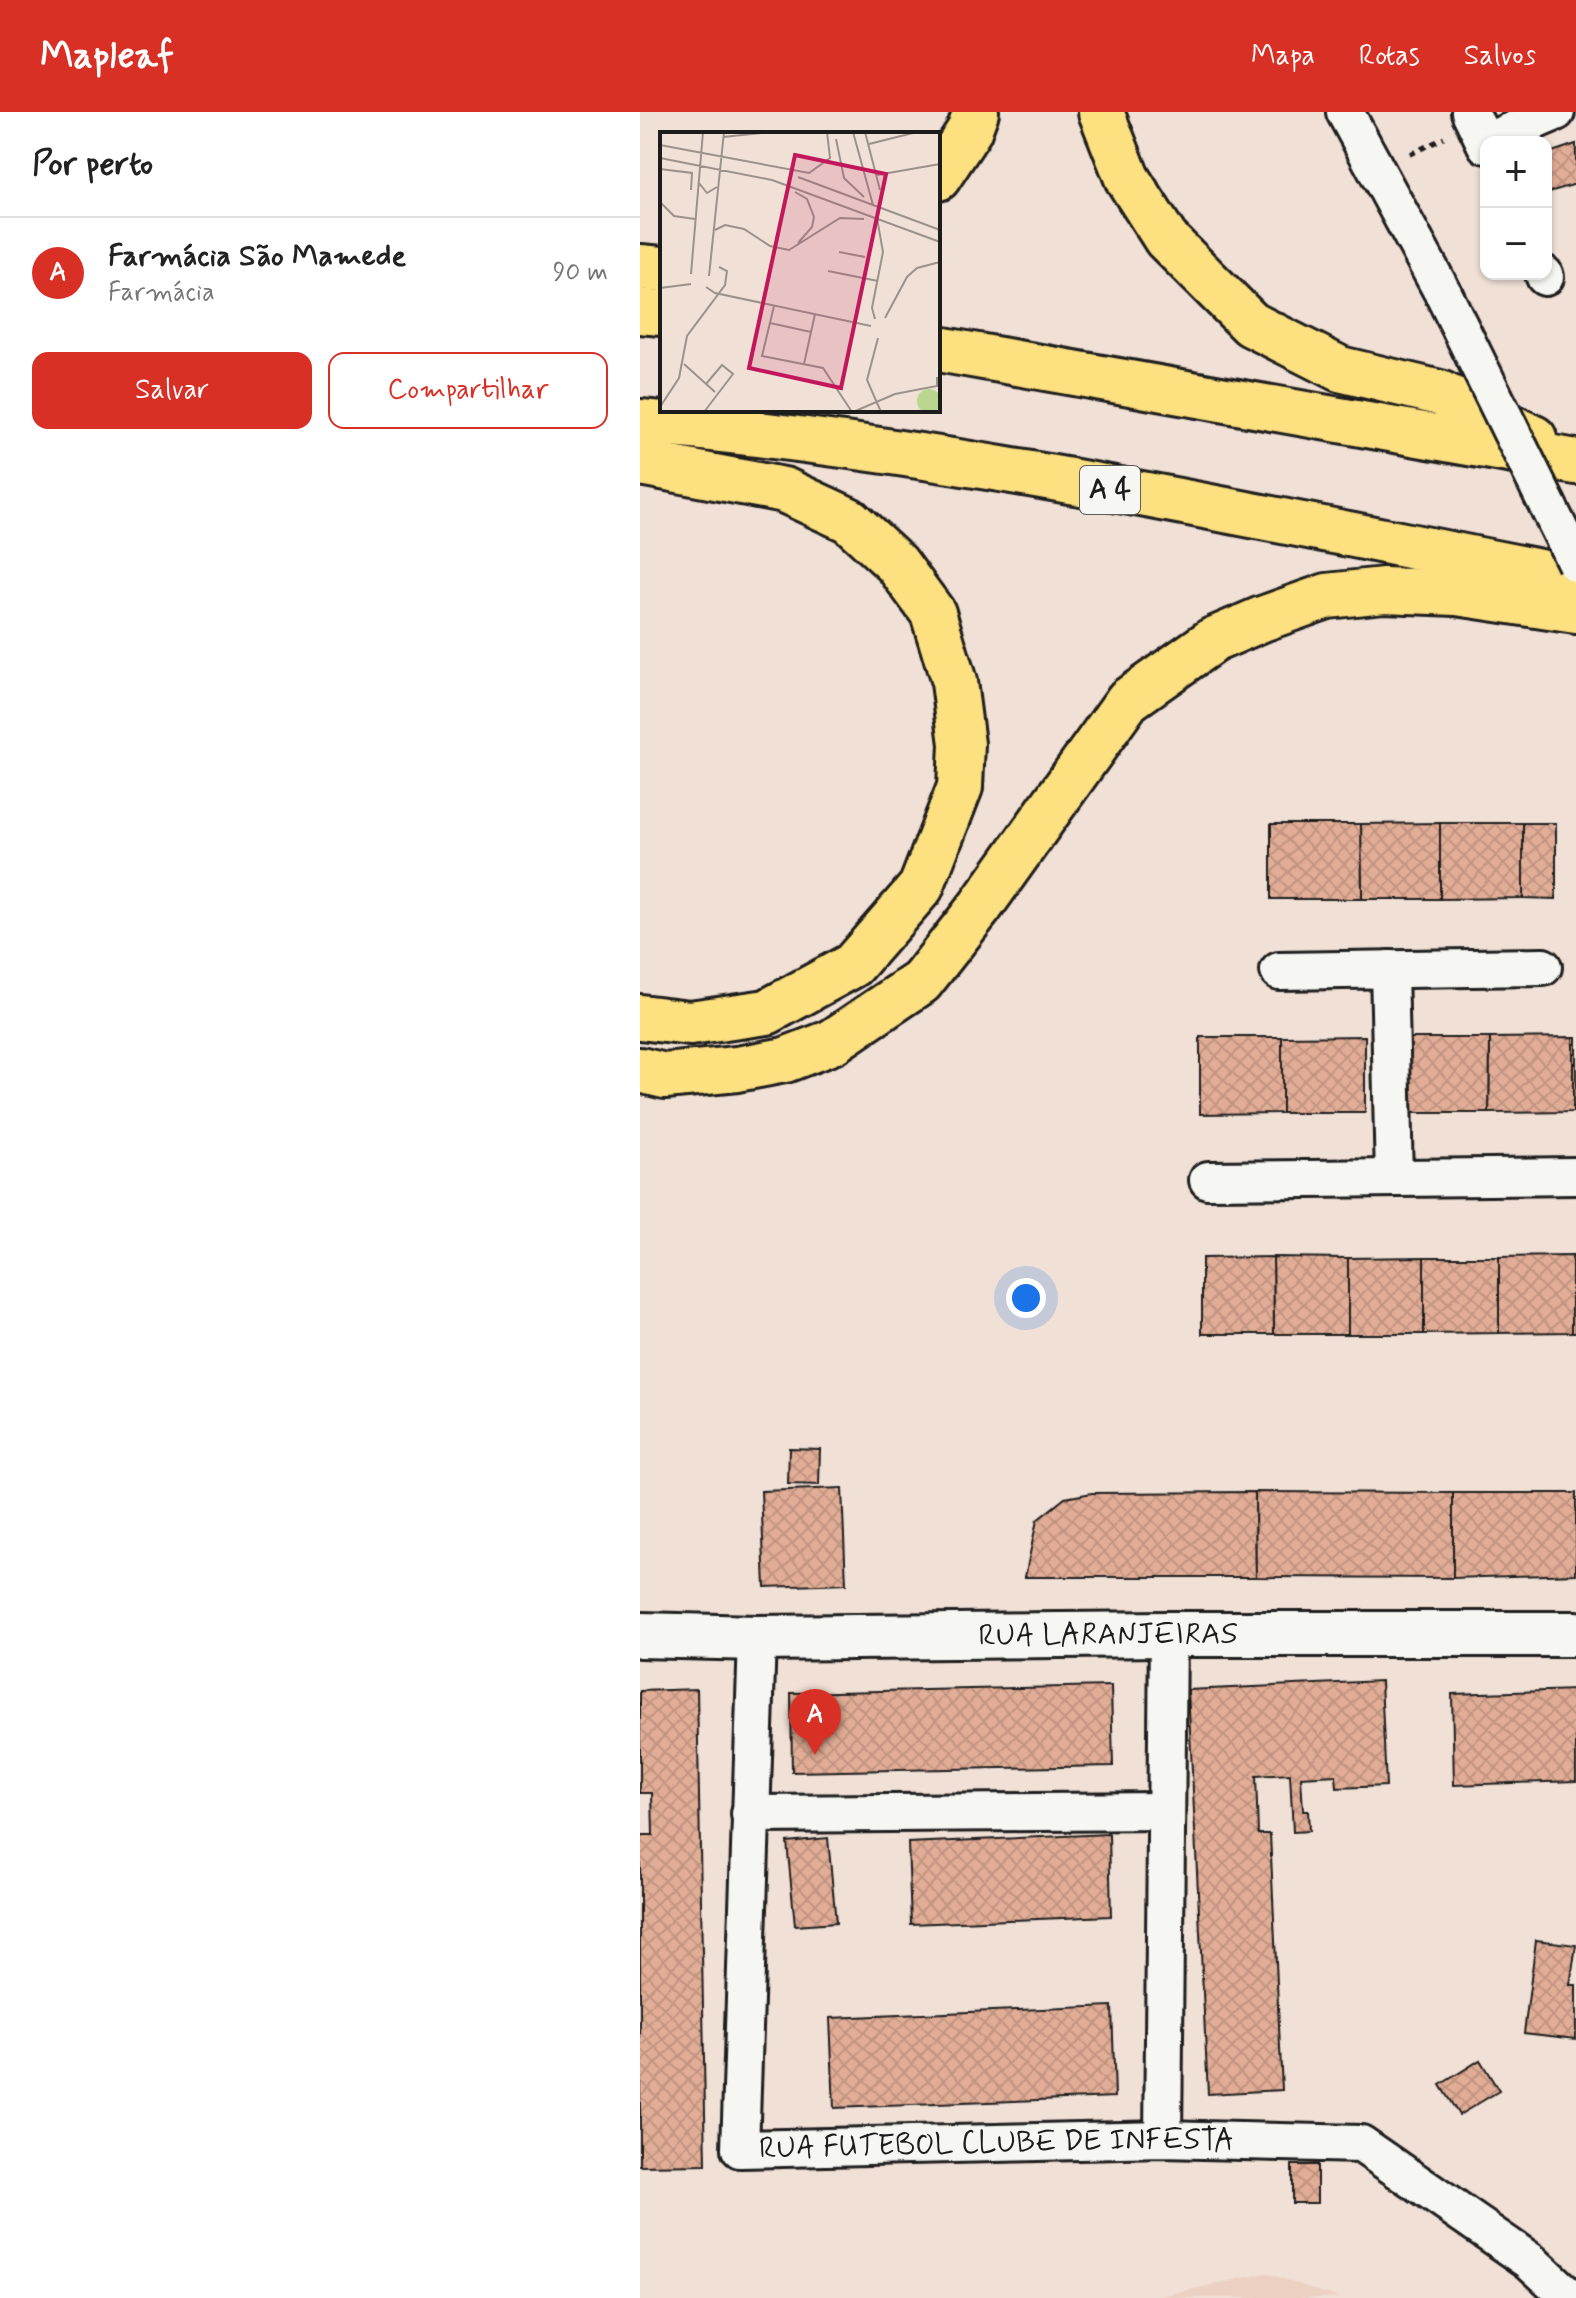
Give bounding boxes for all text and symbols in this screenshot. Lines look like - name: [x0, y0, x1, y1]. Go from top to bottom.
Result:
- text: Mapleaf: [40, 32, 174, 81]
- text: Mapa: [1251, 38, 1315, 75]
- text: Rotas: [1359, 38, 1420, 75]
- text: Salvos: [1464, 38, 1536, 75]
- inset map: [660, 132, 940, 412]
- map controls: [1480, 136, 1552, 280]
- button: +: [1480, 136, 1552, 208]
- text: Por perto: [32, 142, 153, 187]
- button: −: [1480, 208, 1552, 280]
- text: Farmácia São Mamede: [108, 237, 406, 276]
- text: A: [49, 256, 67, 290]
- text: 90 m: [553, 256, 608, 290]
- text: Farmácia: [108, 276, 215, 310]
- button: Salvar: [32, 352, 312, 429]
- button: Compartilhar: [328, 352, 608, 429]
- road number: A 4: [1080, 466, 1140, 514]
- your location: [1006, 1278, 1046, 1318]
- street label: RUA LARANJEIRAS: [978, 1614, 1238, 1655]
- pin: A: [789, 1689, 841, 1755]
- street label: RUA FUTEBOL CLUBE DE INFESTA: [759, 2119, 1235, 2168]

